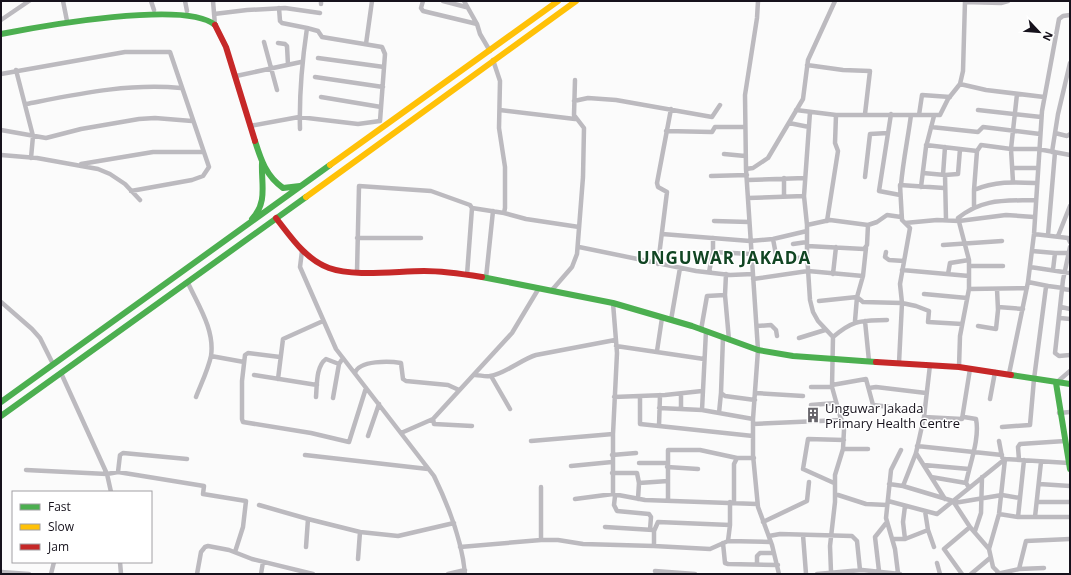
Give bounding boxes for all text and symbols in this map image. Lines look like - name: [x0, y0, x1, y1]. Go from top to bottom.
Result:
- north arrow: [1019, 12, 1059, 52]
- text: N: [1040, 29, 1057, 44]
- district label: UNGUWAR JAKADA: [637, 246, 811, 269]
- place label: Unguwar Jakada Primary Health Centre: [825, 399, 960, 432]
- building icon: Unguwar Jakada Primary Health Centre: [804, 406, 822, 424]
- legend: [12, 491, 152, 563]
- text: Fast: [48, 498, 71, 515]
- text: Slow: [48, 518, 75, 535]
- text: Jam: [47, 538, 69, 555]

